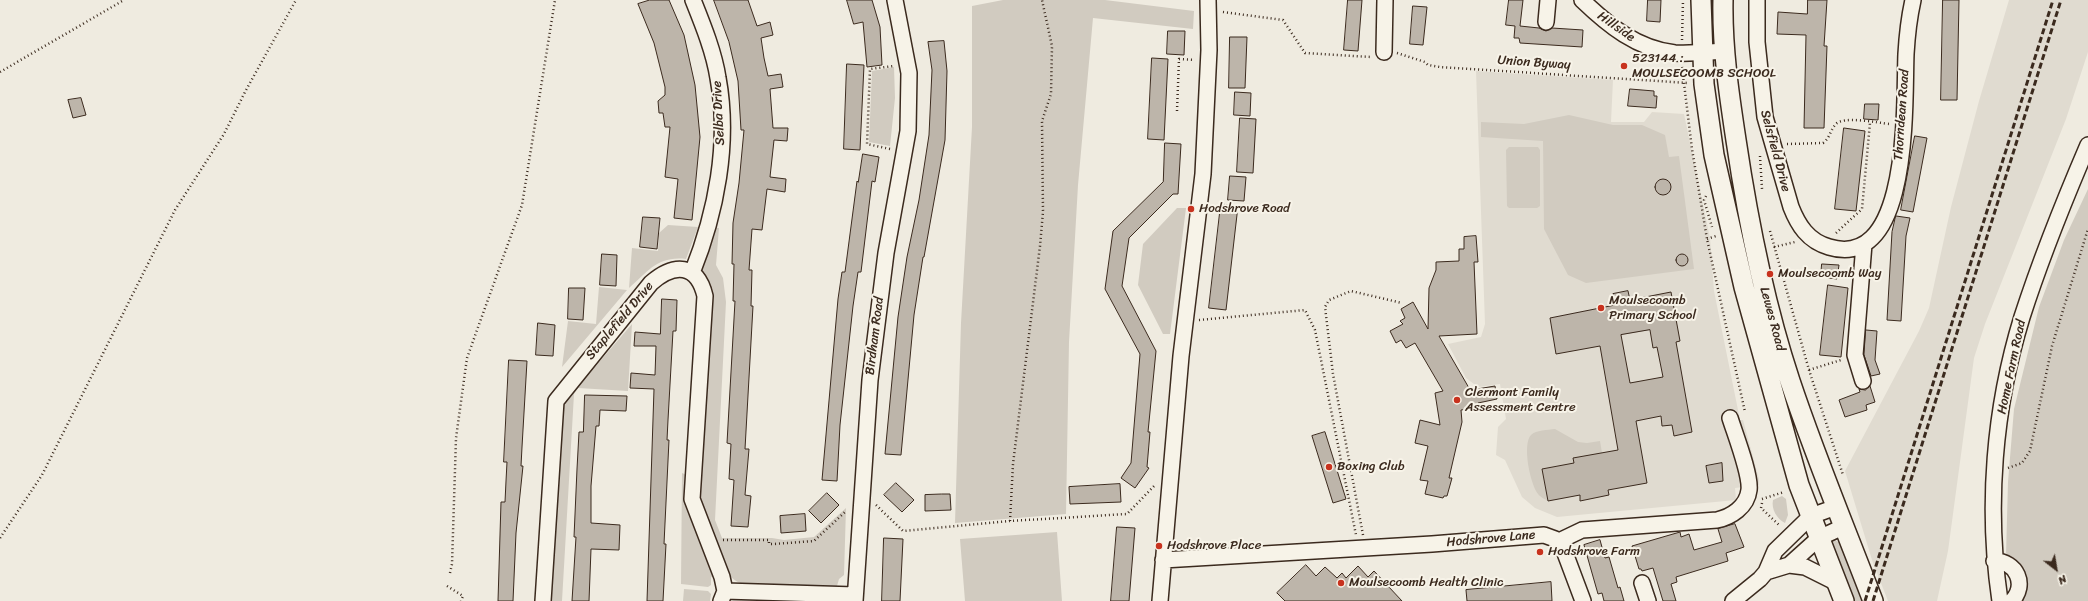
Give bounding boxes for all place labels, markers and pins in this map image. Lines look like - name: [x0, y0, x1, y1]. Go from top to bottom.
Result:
- place label: 523144 : MOULSECOOMB SCHOOL: [1632, 51, 1776, 82]
- marker: 523144 : MOULSECOOMB SCHOOL: [1619, 61, 1629, 71]
- place label: Hodshrove Road: [1199, 201, 1290, 217]
- marker: Hodshrove Road: [1186, 204, 1196, 214]
- place label: Moulsecoomb Way: [1778, 266, 1881, 282]
- marker: Moulsecoomb Way: [1765, 269, 1775, 279]
- place label: Moulsecoomb Primary School: [1609, 293, 1696, 324]
- marker: Moulsecoomb Primary School: [1596, 303, 1606, 313]
- place label: Clermont Family Assessment Centre: [1465, 385, 1576, 416]
- marker: Clermont Family Assessment Centre: [1452, 395, 1462, 405]
- place label: Boxing Club: [1337, 459, 1405, 475]
- marker: Boxing Club: [1324, 462, 1334, 472]
- place label: Hodshrove Place: [1167, 538, 1261, 554]
- marker: Hodshrove Place: [1154, 541, 1164, 551]
- place label: Hodshrove Farm: [1548, 544, 1640, 560]
- marker: Hodshrove Farm: [1535, 547, 1545, 557]
- place label: Moulsecoomb Health Clinic: [1349, 575, 1504, 591]
- marker: Moulsecoomb Health Clinic: [1336, 578, 1346, 588]

